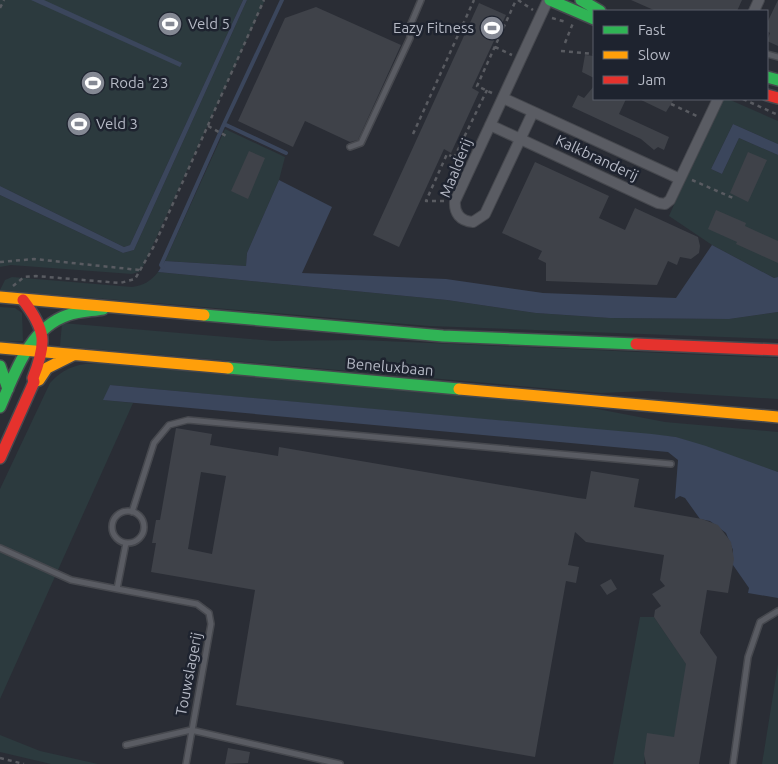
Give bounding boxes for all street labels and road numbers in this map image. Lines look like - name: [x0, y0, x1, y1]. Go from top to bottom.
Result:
- street label: Kalkbranderij: [553, 131, 641, 184]
- street label: Maalderij: [436, 136, 475, 200]
- street label: Beneluxbaan: [346, 354, 434, 379]
- street label: Touwslagerij: [172, 631, 205, 717]

